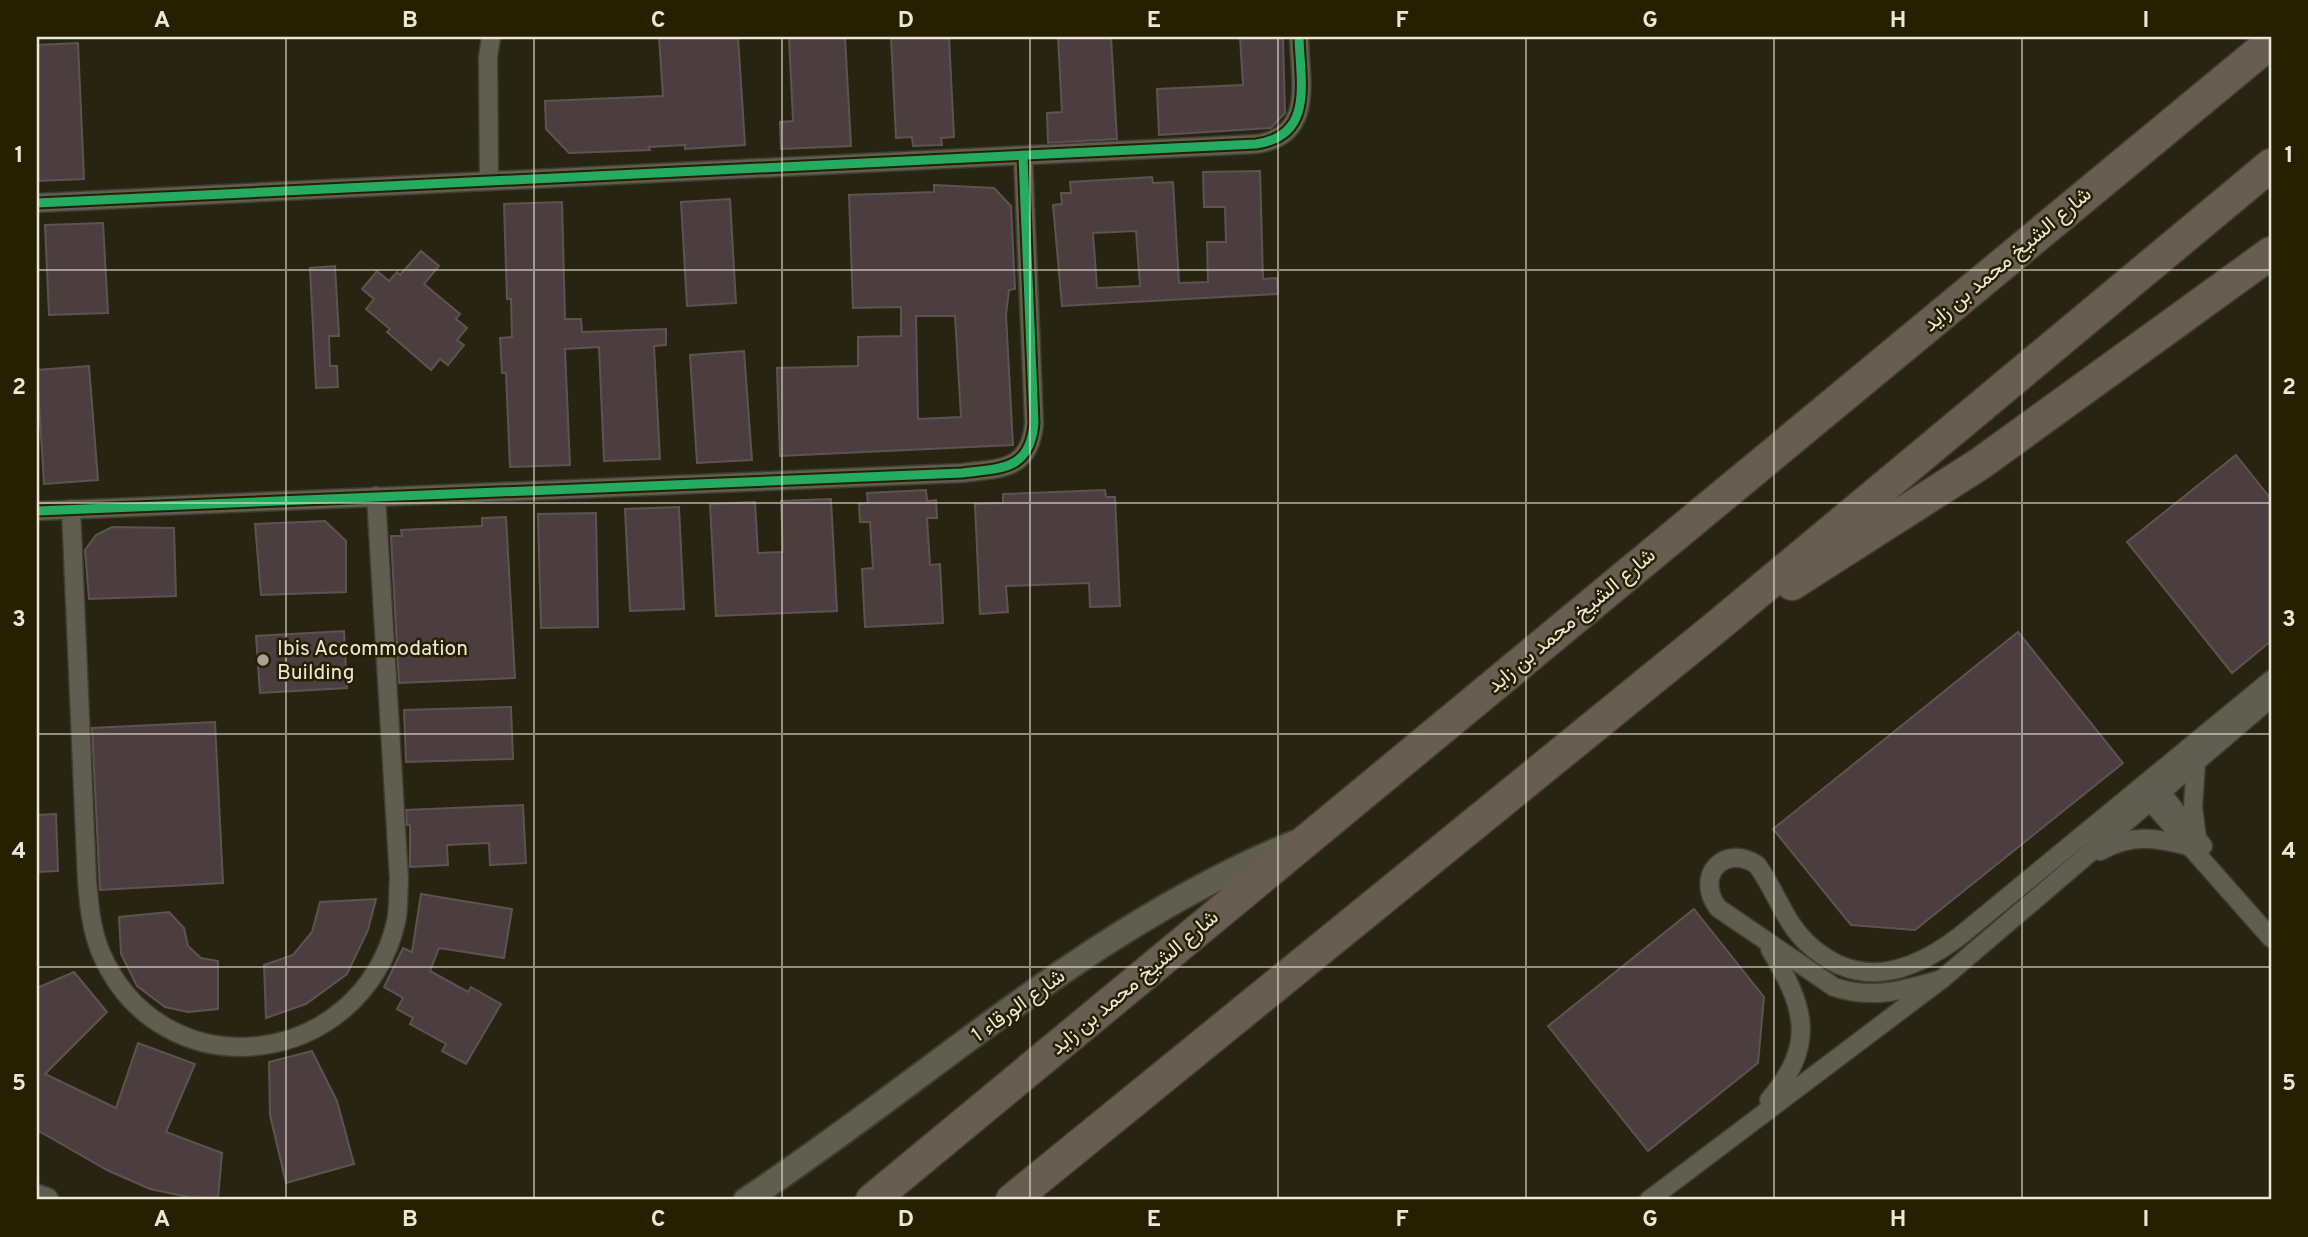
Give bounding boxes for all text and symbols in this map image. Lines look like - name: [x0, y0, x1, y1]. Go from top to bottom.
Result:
- text: A: [154, 7, 170, 36]
- text: B: [402, 7, 418, 36]
- text: C: [651, 7, 665, 36]
- text: D: [898, 7, 914, 36]
- text: E: [1147, 7, 1161, 36]
- text: F: [1395, 7, 1409, 36]
- text: G: [1642, 7, 1658, 36]
- text: H: [1890, 7, 1906, 36]
- text: I: [2143, 7, 2149, 36]
- text: 1: [14, 142, 24, 171]
- text: 1: [2284, 142, 2294, 171]
- street label: شارع الشيخ محمد بن زايد: [1918, 182, 2098, 339]
- text: 2: [12, 374, 26, 403]
- text: 2: [2282, 374, 2296, 403]
- street label: شارع الشيخ محمد بن زايد: [1482, 543, 1662, 700]
- text: 3: [12, 606, 26, 635]
- text: 3: [2282, 606, 2296, 635]
- place label: Ibis Accommodation Building: [277, 636, 468, 687]
- marker: Ibis Accommodation Building: [255, 652, 271, 668]
- text: 4: [12, 838, 26, 867]
- text: 4: [2282, 838, 2296, 867]
- street label: شارع الشيخ محمد بن زايد: [1045, 905, 1225, 1062]
- street label: شارع الورقاء 1: [967, 963, 1071, 1049]
- text: 5: [12, 1070, 26, 1099]
- text: 5: [2282, 1070, 2296, 1099]
- text: A: [154, 1206, 170, 1235]
- text: B: [402, 1206, 418, 1235]
- text: C: [651, 1206, 665, 1235]
- text: D: [898, 1206, 914, 1235]
- text: E: [1147, 1206, 1161, 1235]
- text: F: [1395, 1206, 1409, 1235]
- text: G: [1642, 1206, 1658, 1235]
- text: H: [1890, 1206, 1906, 1235]
- text: I: [2143, 1206, 2149, 1235]

